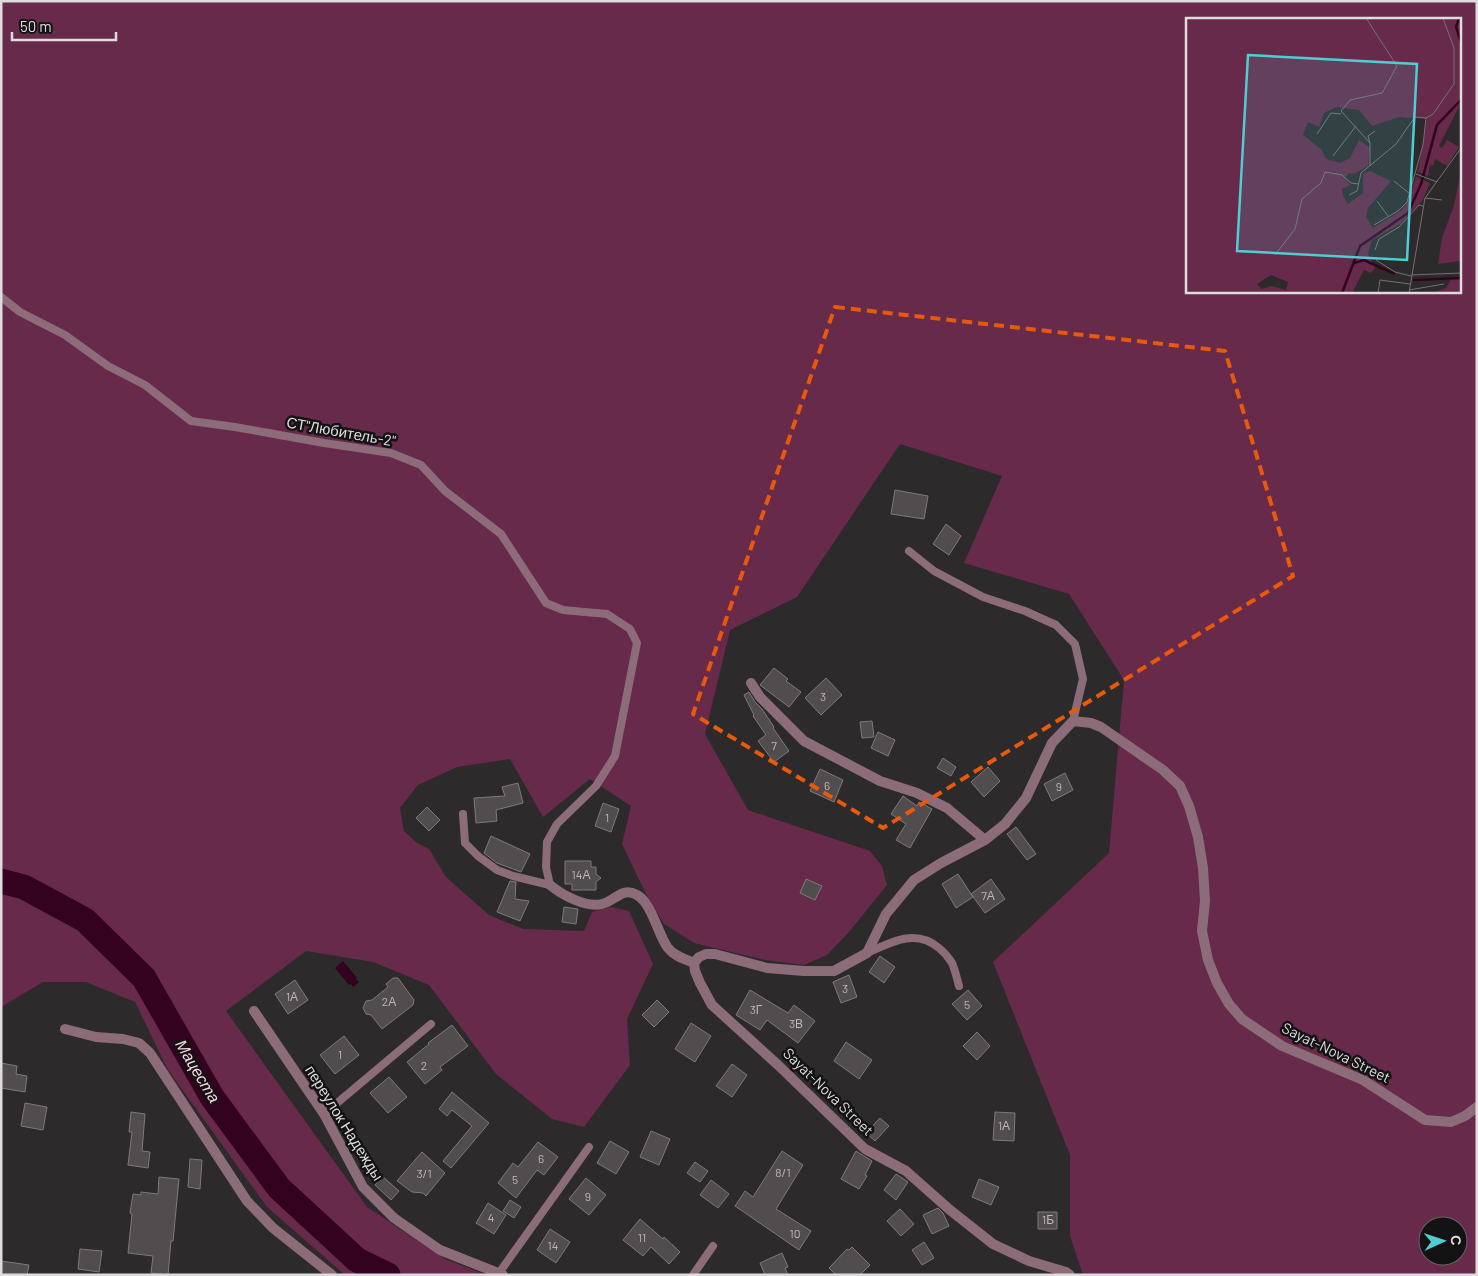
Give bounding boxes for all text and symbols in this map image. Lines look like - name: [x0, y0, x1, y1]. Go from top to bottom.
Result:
- scale bar: [12, 10, 116, 42]
- text: 50 m: [20, 17, 52, 35]
- inset map: [1186, 18, 1460, 292]
- street label: СТ"Любитель-2": [285, 413, 397, 449]
- house number: 3: [820, 689, 826, 703]
- house number: 7: [771, 738, 777, 752]
- house number: 6: [824, 778, 830, 792]
- house number: 9: [1056, 779, 1062, 793]
- house number: 1: [605, 810, 609, 824]
- house number: 14А: [572, 867, 590, 881]
- house number: 7А: [981, 888, 995, 902]
- house number: 3: [842, 981, 848, 995]
- house number: 1А: [286, 989, 298, 1003]
- house number: 2А: [382, 994, 396, 1008]
- house number: 5: [964, 997, 970, 1011]
- house number: 3Г: [750, 1002, 763, 1016]
- house number: 3В: [789, 1016, 803, 1030]
- street label: Sayat-Nova Street: [1279, 1018, 1394, 1086]
- water label: Мацеста: [172, 1036, 225, 1106]
- street label: Sayat-Nova Street: [780, 1044, 878, 1139]
- house number: 1: [338, 1047, 342, 1061]
- house number: 2: [421, 1058, 427, 1072]
- street label: переулок Надежды: [302, 1061, 388, 1183]
- house number: 1А: [998, 1118, 1010, 1132]
- house number: 6: [538, 1151, 544, 1165]
- house number: 8/1: [775, 1165, 791, 1179]
- house number: 3/1: [416, 1166, 432, 1180]
- house number: 5: [512, 1172, 518, 1186]
- house number: 9: [585, 1189, 591, 1203]
- house number: 4: [488, 1210, 494, 1224]
- house number: 1Б: [1042, 1212, 1054, 1226]
- north arrow: [1418, 1216, 1468, 1266]
- house number: 10: [790, 1226, 800, 1240]
- house number: 11: [638, 1230, 646, 1244]
- text: С: [1448, 1235, 1465, 1246]
- house number: 14: [548, 1238, 558, 1252]

